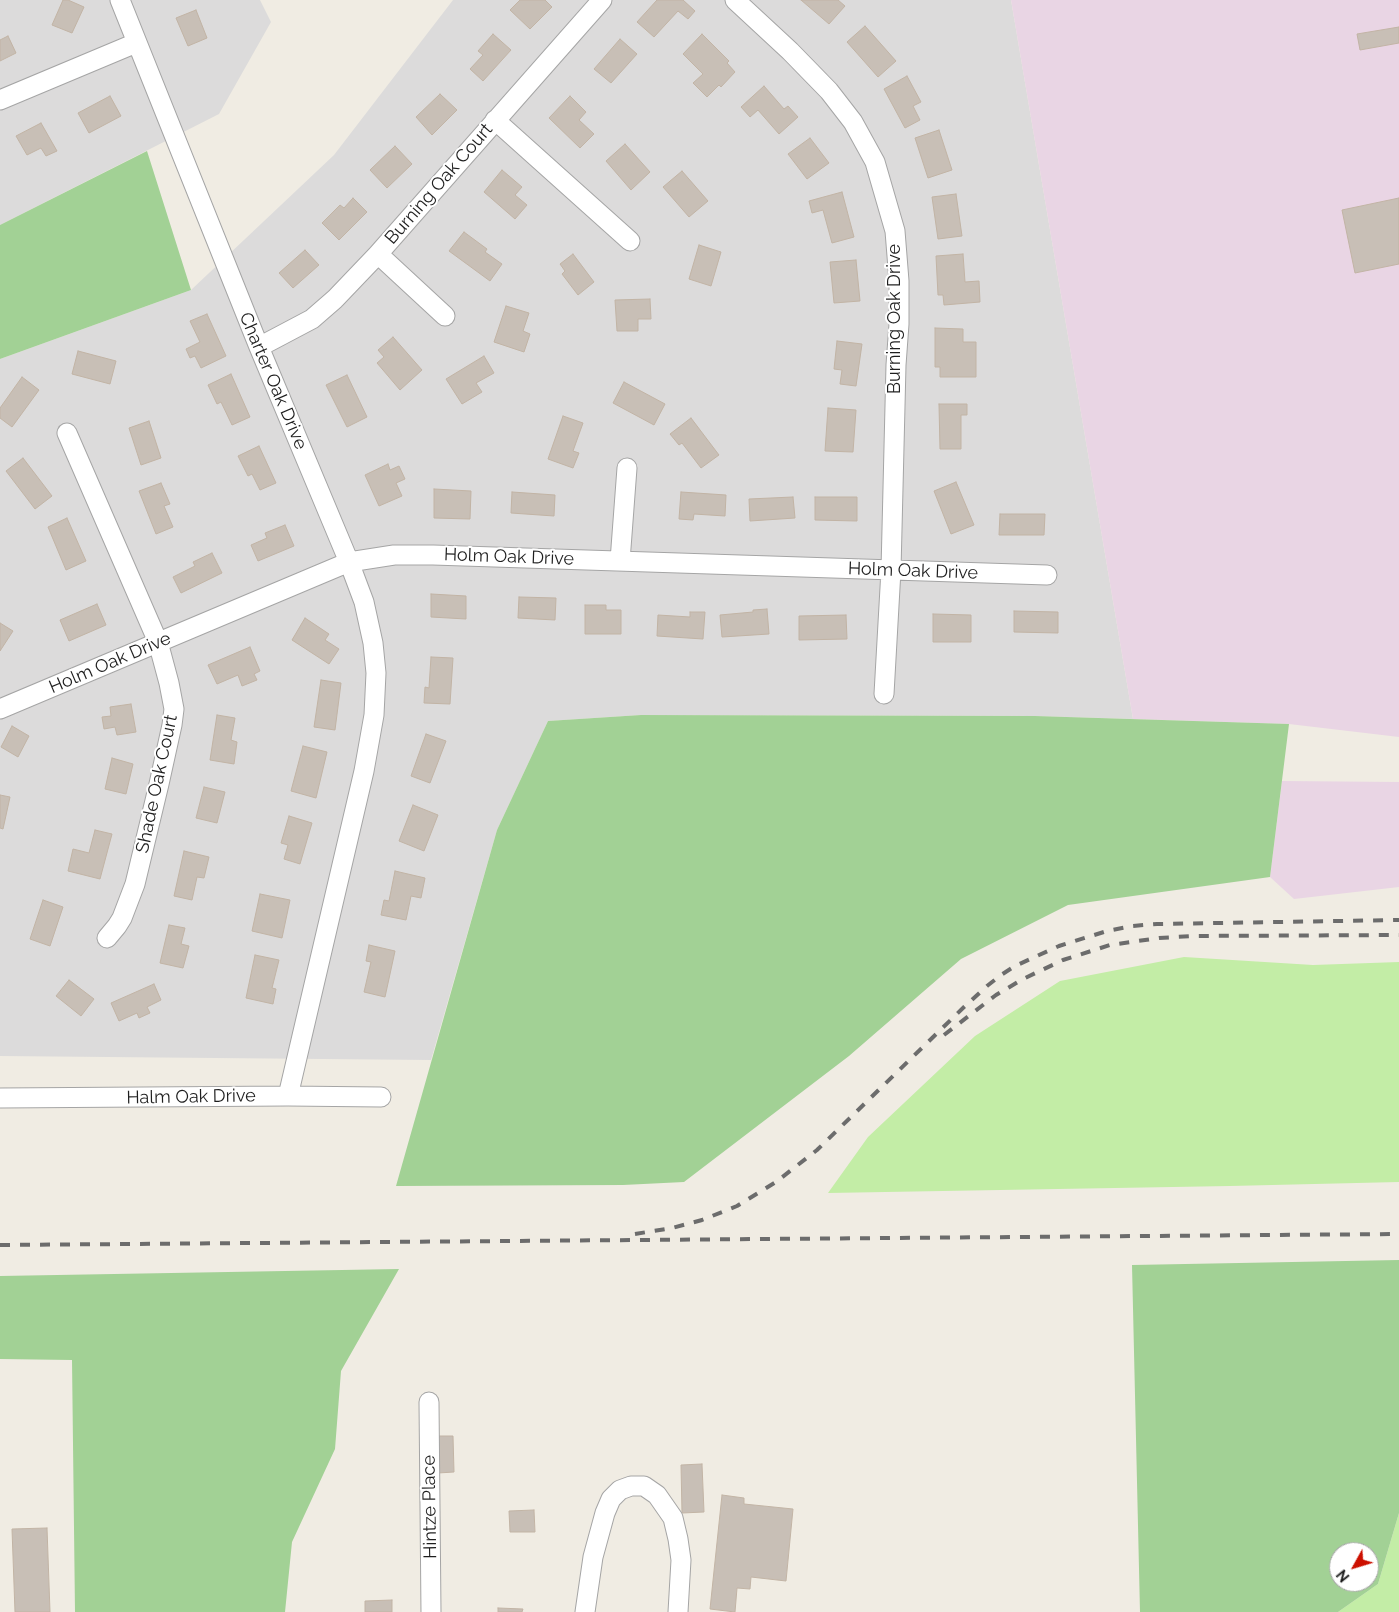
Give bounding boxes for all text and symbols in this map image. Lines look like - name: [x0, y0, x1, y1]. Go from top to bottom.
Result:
- street label: Burning Oak Court: [381, 119, 497, 249]
- street label: Burning Oak Drive: [884, 244, 906, 394]
- street label: Charter Oak Drive: [234, 309, 312, 453]
- street label: Holm Oak Drive: [444, 544, 574, 570]
- street label: Holm Oak Drive: [848, 558, 978, 584]
- street label: Holm Oak Drive: [46, 628, 174, 698]
- street label: Shade Oak Court: [132, 713, 182, 855]
- street label: Halm Oak Drive: [126, 1085, 256, 1109]
- street label: Hintze Place: [418, 1455, 442, 1559]
- north arrow: [1329, 1542, 1379, 1592]
- text: N: [1334, 1567, 1353, 1585]

